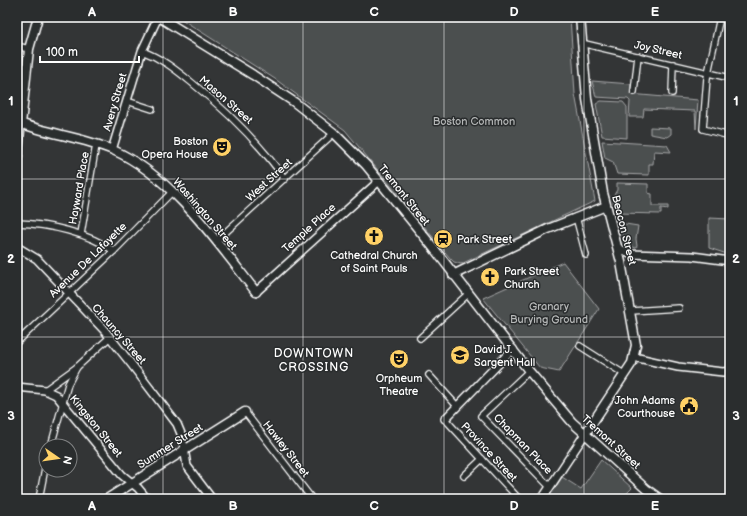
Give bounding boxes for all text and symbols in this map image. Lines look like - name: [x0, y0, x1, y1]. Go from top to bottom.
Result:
- text: A: [87, 4, 96, 20]
- text: B: [228, 4, 238, 20]
- text: C: [369, 4, 379, 20]
- text: D: [509, 4, 519, 20]
- text: E: [651, 4, 660, 20]
- scale bar: [40, 38, 139, 64]
- street label: Joy Street: [633, 38, 684, 62]
- text: 100 m: [46, 45, 78, 60]
- street label: Avery Street: [101, 71, 130, 133]
- street label: Mason Street: [197, 73, 256, 127]
- text: 1: [8, 93, 14, 109]
- text: 1: [733, 93, 739, 109]
- park label: Boston Common: [433, 115, 515, 128]
- place label: Boston Opera House: [141, 135, 208, 161]
- theatre icon: Boston Opera House: [211, 136, 233, 158]
- street label: Hayward Place: [66, 150, 92, 225]
- street label: West Street: [243, 155, 295, 204]
- street label: Tremont Street: [376, 162, 433, 228]
- street label: Washington Street: [170, 175, 240, 253]
- street label: Beacon Street: [609, 194, 639, 267]
- street label: Temple Place: [280, 200, 339, 255]
- street label: Avenue De Lafayette: [47, 219, 130, 300]
- church icon: Cathedral Church of Saint Pauls: [363, 225, 385, 247]
- station icon: Park Street: [432, 228, 454, 250]
- place label: Park Street: [457, 233, 513, 246]
- place label: Cathedral Church of Saint Pauls: [330, 249, 418, 275]
- text: 2: [7, 251, 15, 267]
- text: 2: [732, 251, 740, 267]
- place label: Park Street Church: [504, 265, 560, 291]
- church icon: Park Street Church: [479, 266, 501, 288]
- park label: Granary Burying Ground: [510, 300, 588, 326]
- street label: Chauncy Street: [89, 301, 149, 367]
- place label: David J. Sargent Hall: [474, 343, 535, 369]
- school or university icon: David J. Sargent Hall: [449, 344, 471, 366]
- district label: DOWNTOWN CROSSING: [274, 346, 354, 375]
- theatre icon: Orpheum Theatre: [388, 348, 410, 370]
- place label: Orpheum Theatre: [376, 372, 422, 398]
- street label: Kingston Street: [67, 392, 125, 460]
- place label: John Adams Courthouse: [614, 394, 676, 420]
- public building icon: John Adams Courthouse: [678, 395, 700, 417]
- text: 3: [7, 408, 15, 424]
- text: 3: [732, 408, 740, 424]
- street label: Chapman Place: [491, 411, 555, 477]
- street label: Tremont Street: [579, 412, 643, 472]
- street label: Hawley Street: [260, 418, 312, 480]
- street label: Summer Street: [135, 420, 206, 471]
- street label: Province Street: [458, 420, 520, 485]
- north arrow: [38, 438, 78, 478]
- text: N: [60, 455, 75, 466]
- text: A: [87, 498, 96, 514]
- text: B: [228, 498, 238, 514]
- text: C: [369, 498, 379, 514]
- text: D: [509, 498, 519, 514]
- text: E: [651, 498, 660, 514]

